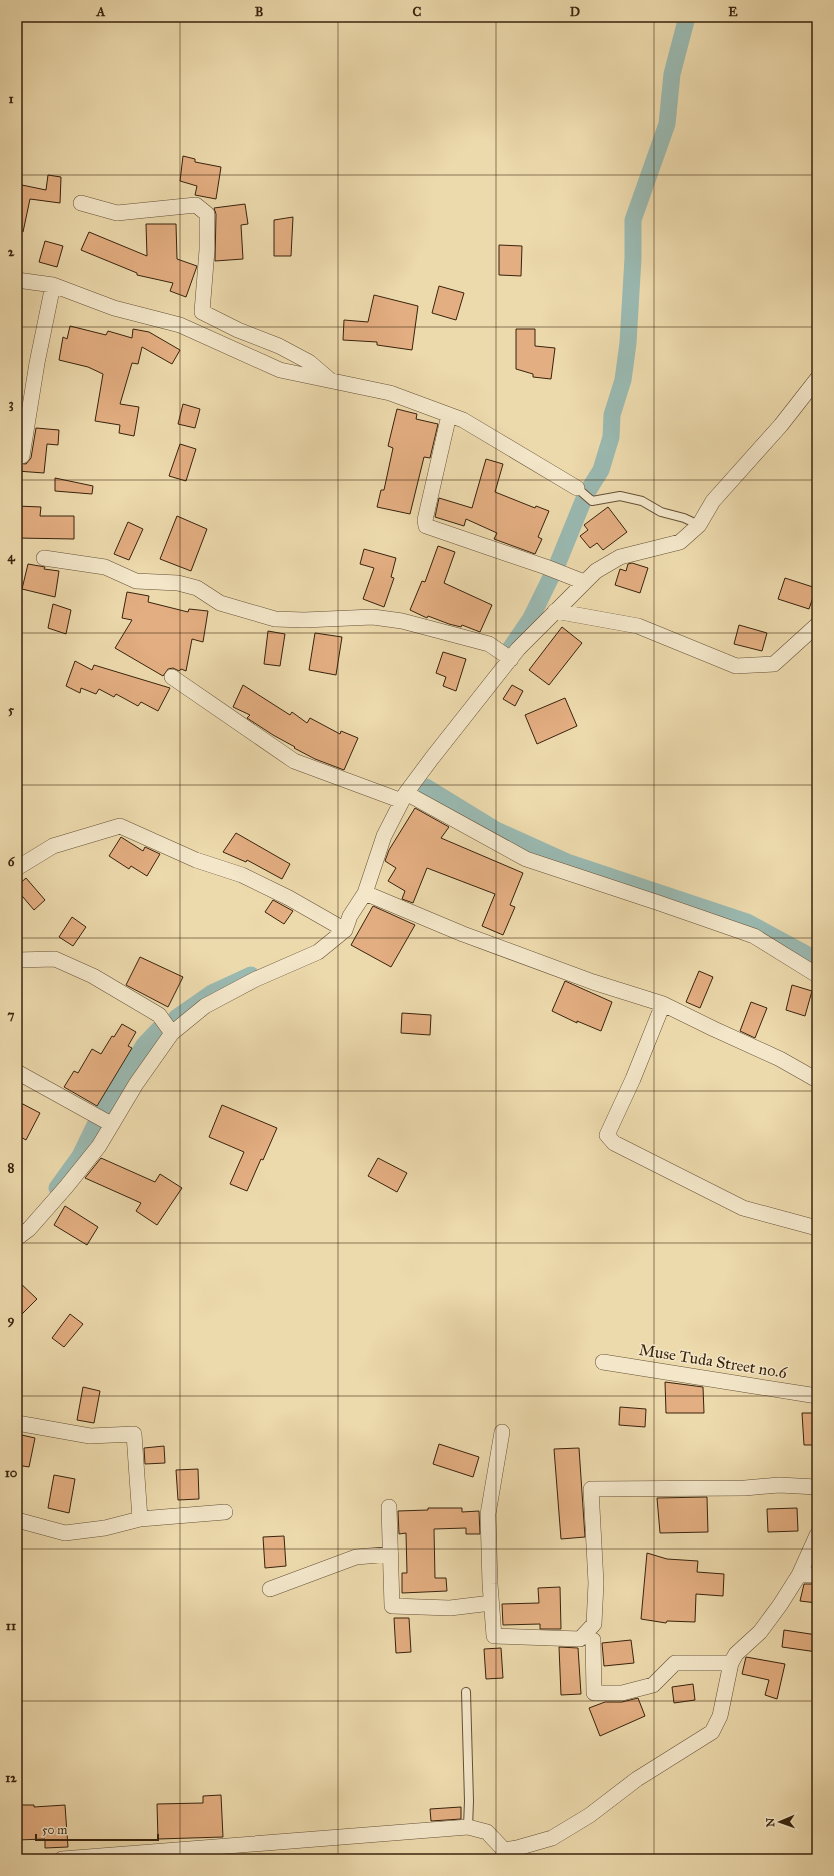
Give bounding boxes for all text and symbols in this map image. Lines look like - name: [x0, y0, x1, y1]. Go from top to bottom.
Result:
- text: A: [96, 4, 106, 20]
- text: B: [255, 4, 264, 20]
- text: C: [413, 4, 422, 20]
- text: D: [570, 4, 580, 20]
- text: E: [728, 4, 738, 20]
- text: 1: [8, 91, 14, 107]
- text: 2: [8, 244, 15, 260]
- text: 3: [8, 396, 14, 412]
- text: 4: [7, 549, 15, 565]
- text: 5: [8, 702, 15, 718]
- text: 6: [8, 854, 16, 870]
- text: 7: [8, 1007, 15, 1023]
- text: 8: [8, 1160, 15, 1176]
- text: 9: [8, 1312, 15, 1328]
- street label: Muse Tuda Street no.6: [638, 1340, 789, 1382]
- text: 10: [5, 1465, 18, 1481]
- text: 11: [6, 1618, 16, 1634]
- text: 12: [5, 1770, 17, 1786]
- north arrow: [760, 1802, 800, 1842]
- scale bar: [36, 1816, 158, 1842]
- text: N: [764, 1817, 777, 1827]
- text: 50 m: [42, 1823, 67, 1837]

